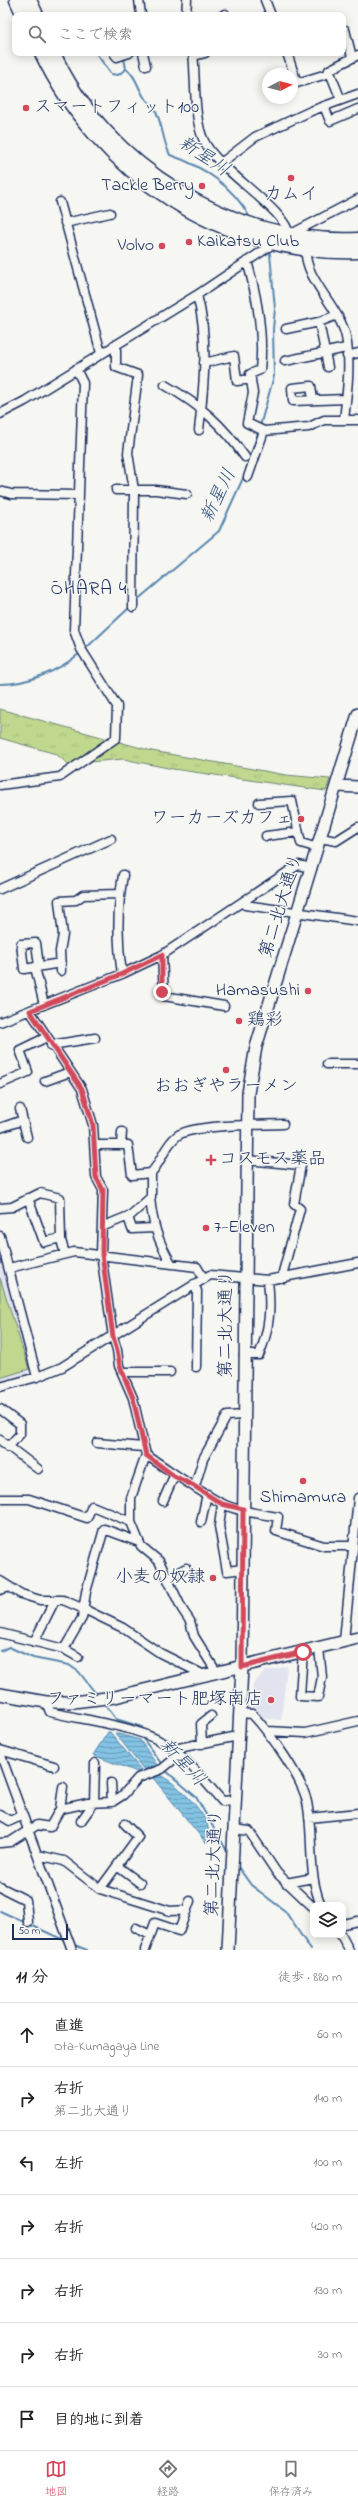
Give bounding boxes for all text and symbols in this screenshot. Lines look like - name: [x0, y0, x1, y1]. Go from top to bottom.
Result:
- search box: [12, 12, 346, 56]
- icon: search: [26, 23, 48, 45]
- text: ここで検索: [58, 24, 133, 46]
- north arrow: [262, 68, 298, 104]
- place label: スマートフィット100: [34, 95, 199, 121]
- marker: スマートフィット100: [21, 103, 31, 113]
- water label: 新星川: [173, 130, 235, 184]
- place label: Tackle Berry: [101, 173, 194, 199]
- marker: カムイ: [286, 173, 296, 183]
- marker: Tackle Berry: [197, 181, 207, 191]
- place label: カムイ: [264, 182, 318, 208]
- place label: Kaikatsu Club: [197, 229, 299, 255]
- place label: Volvo: [116, 233, 154, 259]
- marker: Kaikatsu Club: [184, 237, 194, 247]
- marker: Volvo: [157, 241, 167, 251]
- water label: 新星川: [194, 464, 244, 528]
- district label: ŌHARA 4: [50, 576, 128, 603]
- place label: ワーカーズカフェ: [150, 806, 293, 832]
- marker: ワーカーズカフェ: [296, 814, 306, 824]
- street label: 第二北大通り: [254, 851, 310, 961]
- place label: Hamasushi: [216, 978, 300, 1004]
- route end: [153, 983, 171, 1001]
- marker: Hamasushi: [303, 986, 313, 996]
- place label: 鶏彩: [247, 1008, 283, 1034]
- marker: 鶏彩: [234, 1016, 244, 1026]
- marker: おおぎやラーメン: [221, 1065, 231, 1075]
- place label: おおぎやラーメン: [154, 1074, 298, 1100]
- place label: コスモス薬品: [219, 1147, 326, 1173]
- marker: コスモス薬品: [206, 1155, 216, 1165]
- place label: 7-Eleven: [214, 1215, 275, 1241]
- marker: 7-Eleven: [201, 1223, 211, 1233]
- street label: 第二北大通り: [214, 1270, 240, 1378]
- marker: Shimamura: [298, 1476, 308, 1486]
- place label: Shimamura: [260, 1485, 346, 1511]
- place label: 小麦の奴隷: [115, 1565, 205, 1591]
- marker: 小麦の奴隷: [208, 1573, 218, 1583]
- route start: [294, 1643, 312, 1661]
- place label: ファミリーマート肥塚南店: [47, 1687, 263, 1713]
- marker: ファミリーマート肥塚南店: [266, 1695, 276, 1705]
- water label: 新星川: [153, 1733, 211, 1793]
- street label: 第二北大通り: [200, 1809, 230, 1917]
- map controls: [310, 1902, 346, 1938]
- button: layers: [310, 1902, 346, 1938]
- scale bar: [12, 1922, 68, 1941]
- text: 50 m: [18, 1923, 40, 1939]
- text: 11 分: [16, 1965, 48, 1990]
- text: 徒歩 · 880 m: [278, 1968, 342, 1987]
- text: 直進: [54, 2015, 84, 2037]
- icon: ahead: [16, 2024, 38, 2046]
- text: 60 m: [317, 2025, 342, 2044]
- text: Ota-Kumagaya Line: [54, 2037, 159, 2056]
- text: 右折: [54, 2078, 84, 2100]
- icon: right: [16, 2088, 38, 2110]
- text: 140 m: [314, 2089, 342, 2108]
- text: 第二北大通り: [54, 2102, 132, 2121]
- icon: left: [16, 2152, 38, 2174]
- text: 左折: [54, 2153, 84, 2175]
- text: 100 m: [313, 2153, 342, 2172]
- icon: right: [16, 2216, 38, 2238]
- text: 右折: [54, 2217, 84, 2239]
- text: 420 m: [311, 2217, 342, 2236]
- icon: right: [16, 2280, 38, 2302]
- text: 右折: [54, 2281, 84, 2303]
- text: 130 m: [314, 2281, 342, 2300]
- icon: right: [16, 2344, 38, 2366]
- text: 右折: [54, 2345, 84, 2367]
- text: 30 m: [318, 2345, 342, 2364]
- icon: arrive: [16, 2408, 38, 2430]
- text: 目的地に到着: [54, 2409, 144, 2431]
- tab: 地図: [45, 2458, 67, 2500]
- tab: 経路: [157, 2458, 179, 2500]
- tab: 保存済み: [269, 2458, 313, 2500]

